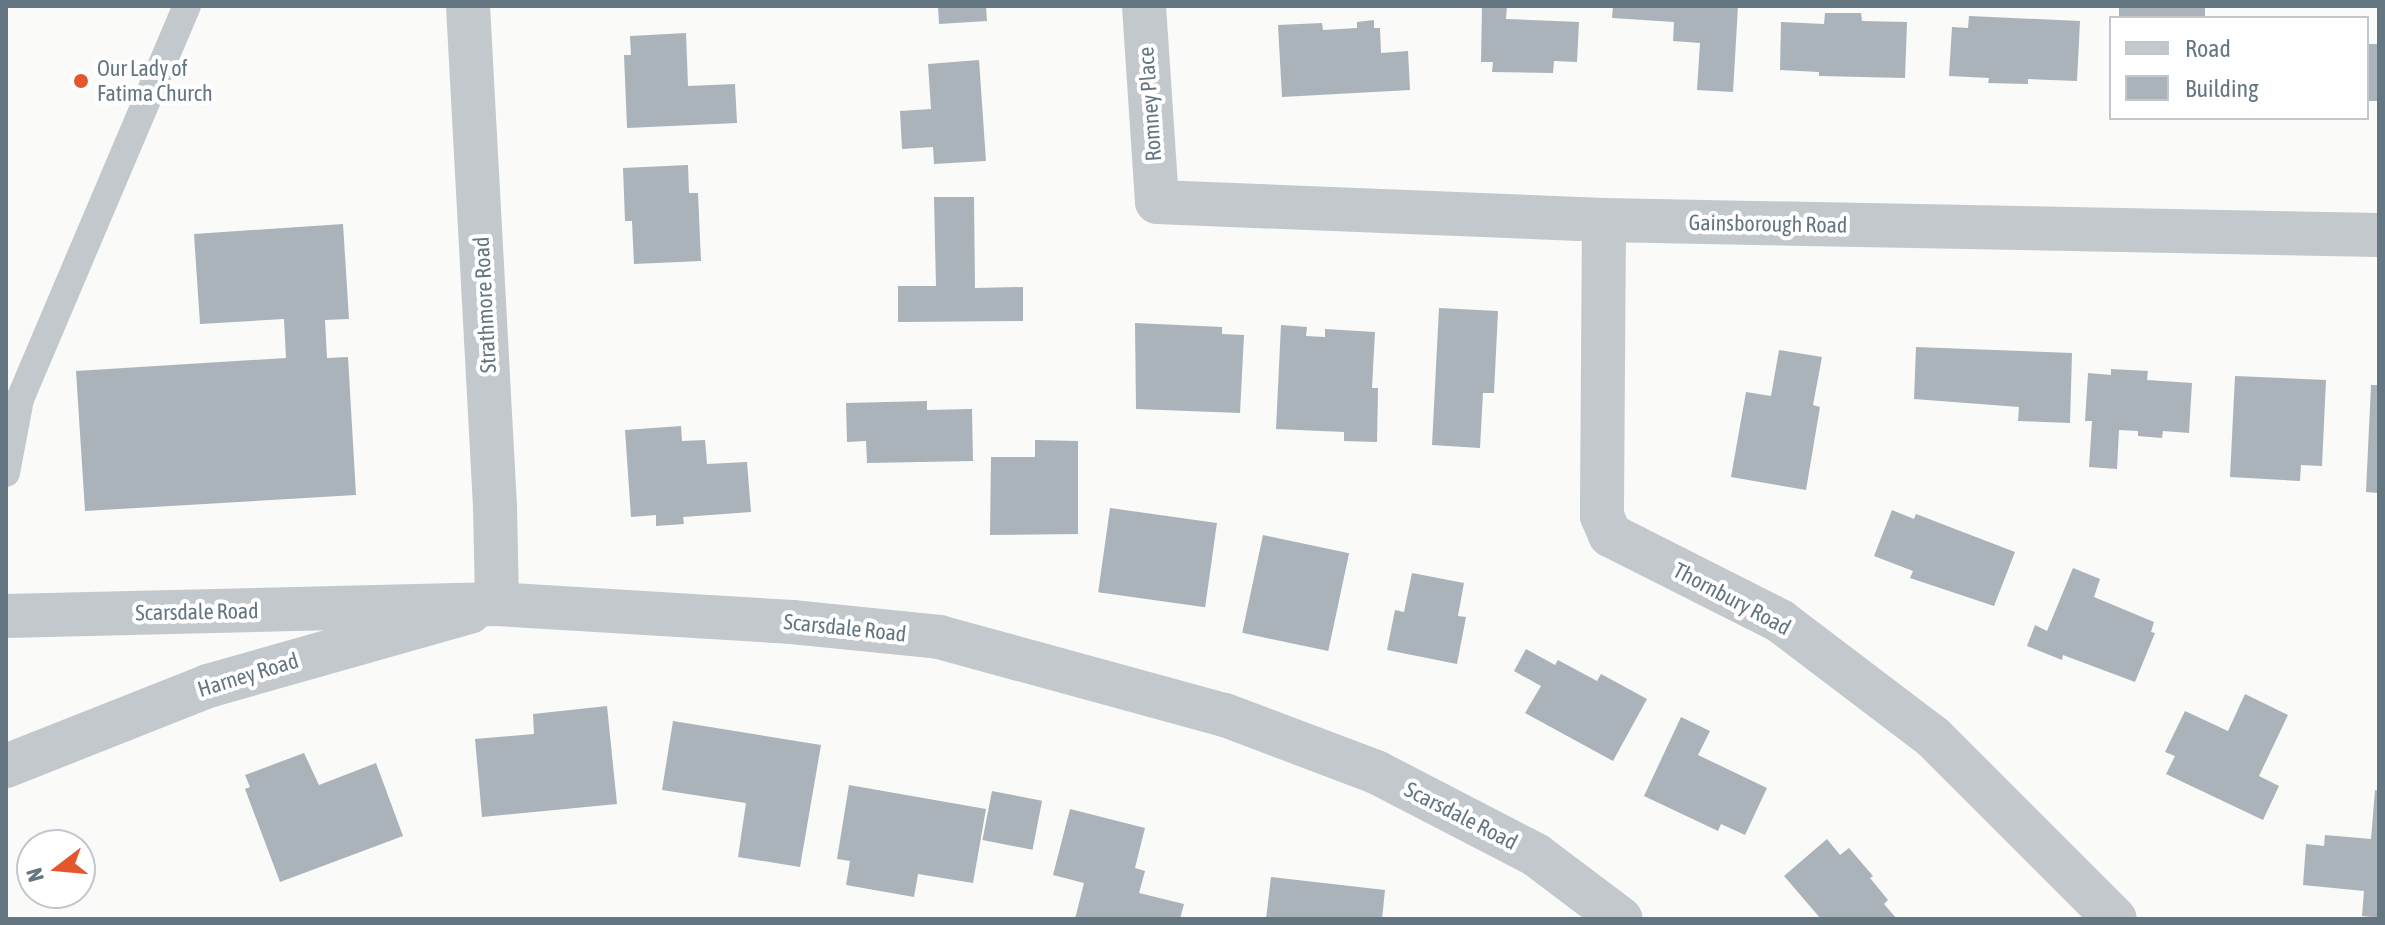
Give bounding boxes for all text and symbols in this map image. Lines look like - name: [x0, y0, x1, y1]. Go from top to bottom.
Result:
- legend: [2109, 16, 2369, 120]
- text: Road: [2185, 35, 2231, 62]
- street label: Romney Place: [1133, 46, 1167, 162]
- place label: Our Lady of Fatima Church: [97, 55, 213, 106]
- marker: Our Lady of Fatima Church: [72, 72, 90, 90]
- text: Building: [2185, 75, 2258, 102]
- street label: Gainsborough Road: [1688, 209, 1848, 239]
- street label: Strathmore Road: [468, 236, 502, 374]
- street label: Thornbury Road: [1669, 557, 1795, 641]
- street label: Scarsdale Road: [135, 598, 259, 626]
- street label: Scarsdale Road: [782, 608, 908, 648]
- street label: Harney Road: [194, 647, 302, 703]
- street label: Scarsdale Road: [1400, 776, 1522, 856]
- north arrow: [16, 829, 96, 909]
- text: N: [21, 865, 49, 885]

